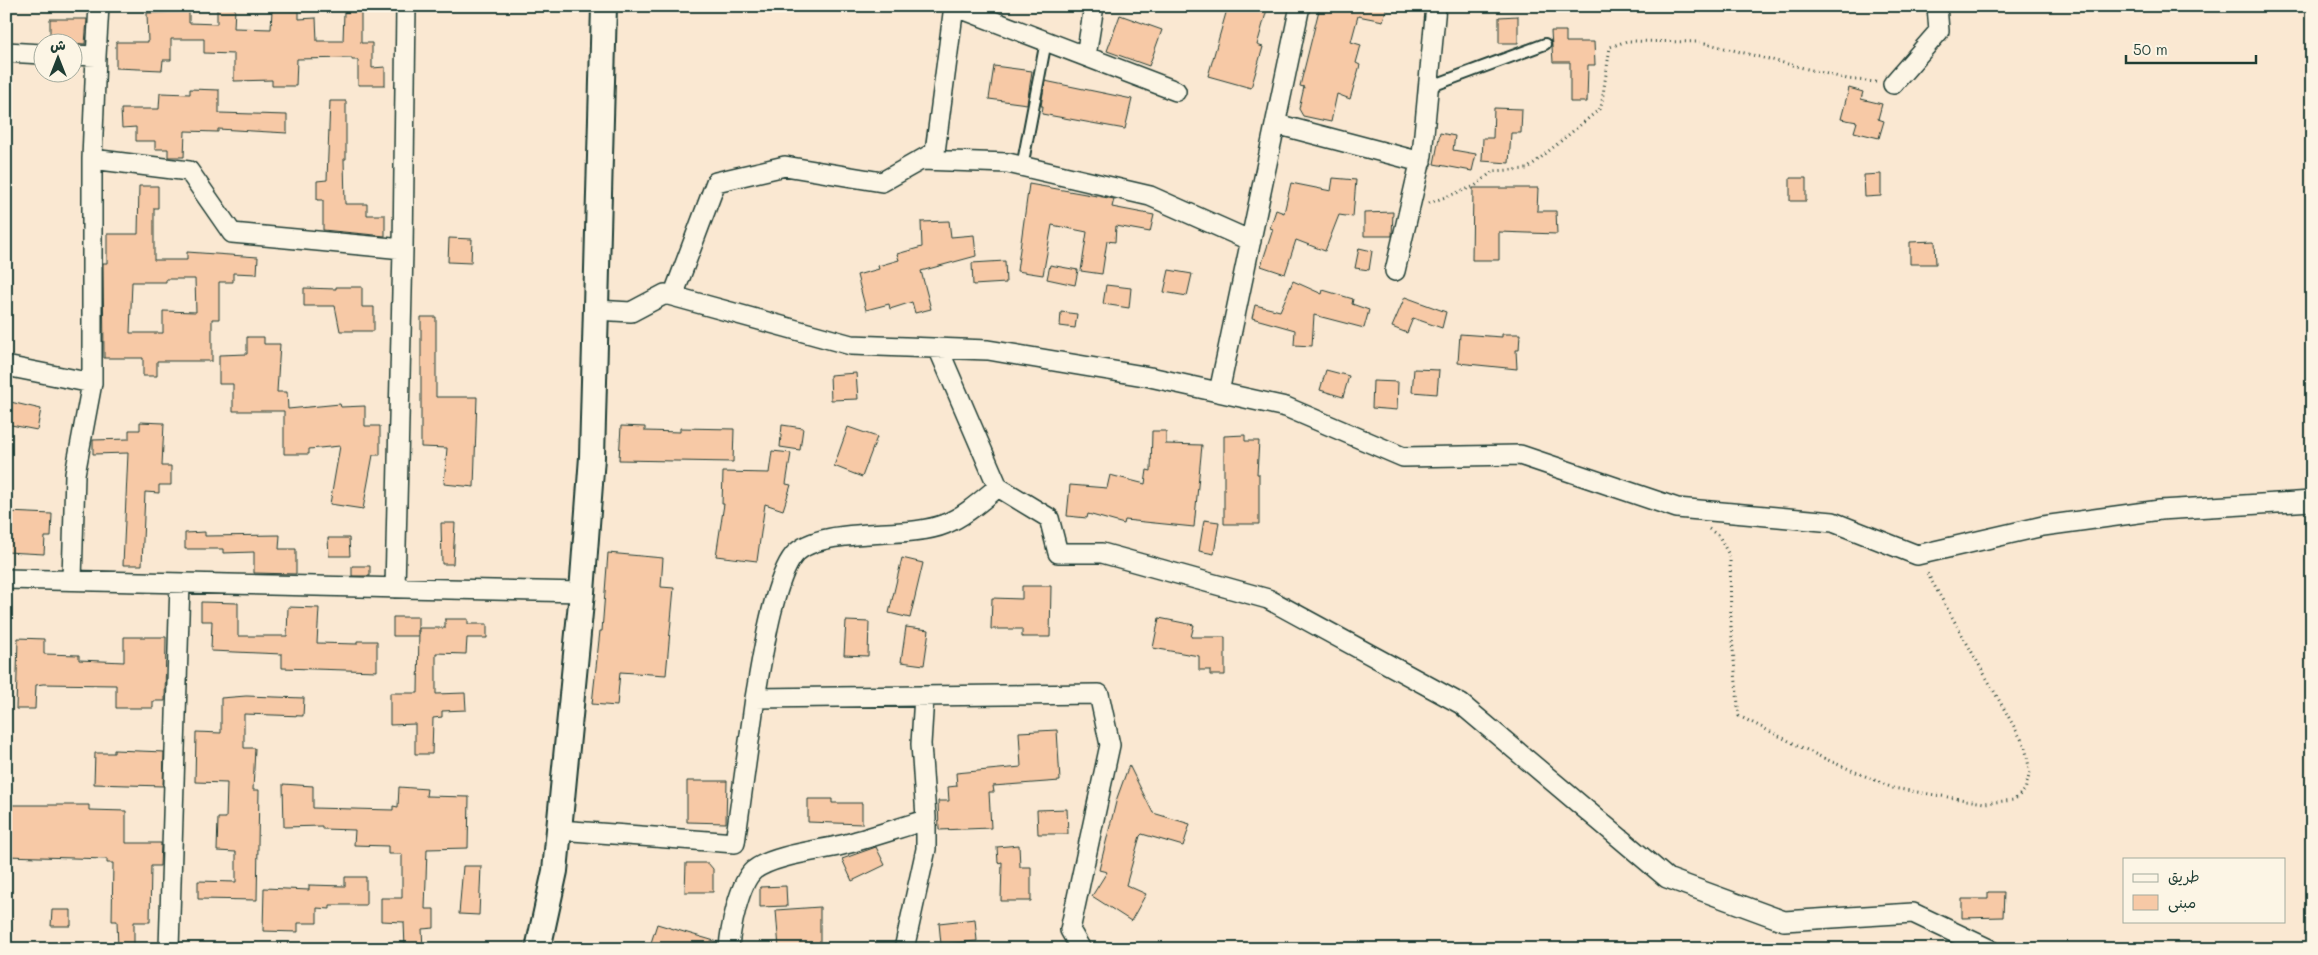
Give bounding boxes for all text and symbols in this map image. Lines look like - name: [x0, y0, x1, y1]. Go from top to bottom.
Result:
- north arrow: [32, 32, 82, 82]
- scale bar: [2126, 32, 2256, 64]
- text: ش: [50, 35, 66, 54]
- text: 50 m: [2133, 39, 2168, 59]
- legend: [2123, 858, 2286, 922]
- text: طريق: [2168, 866, 2200, 886]
- text: مبنى: [2168, 892, 2196, 913]

